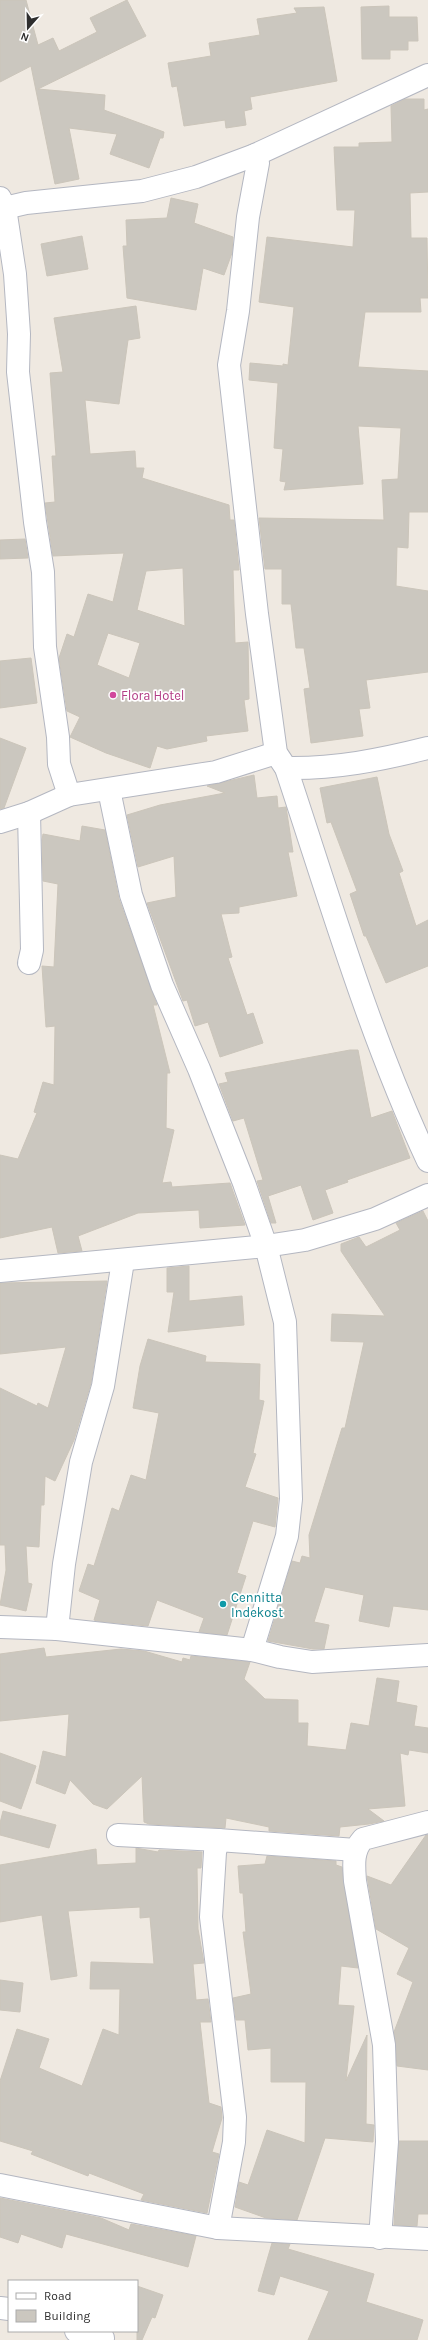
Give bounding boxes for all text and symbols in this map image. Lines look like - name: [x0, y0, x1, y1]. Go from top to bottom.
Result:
- north arrow: [8, 8, 48, 48]
- text: N: [19, 29, 31, 44]
- place label: Flora Hotel: [121, 688, 185, 703]
- marker: Flora Hotel: [108, 690, 118, 700]
- place label: Cennitta Indekost: [231, 1590, 283, 1620]
- marker: Cennitta Indekost: [218, 1599, 228, 1609]
- legend: [8, 2280, 138, 2332]
- text: Road: [44, 2289, 72, 2303]
- text: Building: [44, 2309, 91, 2323]

